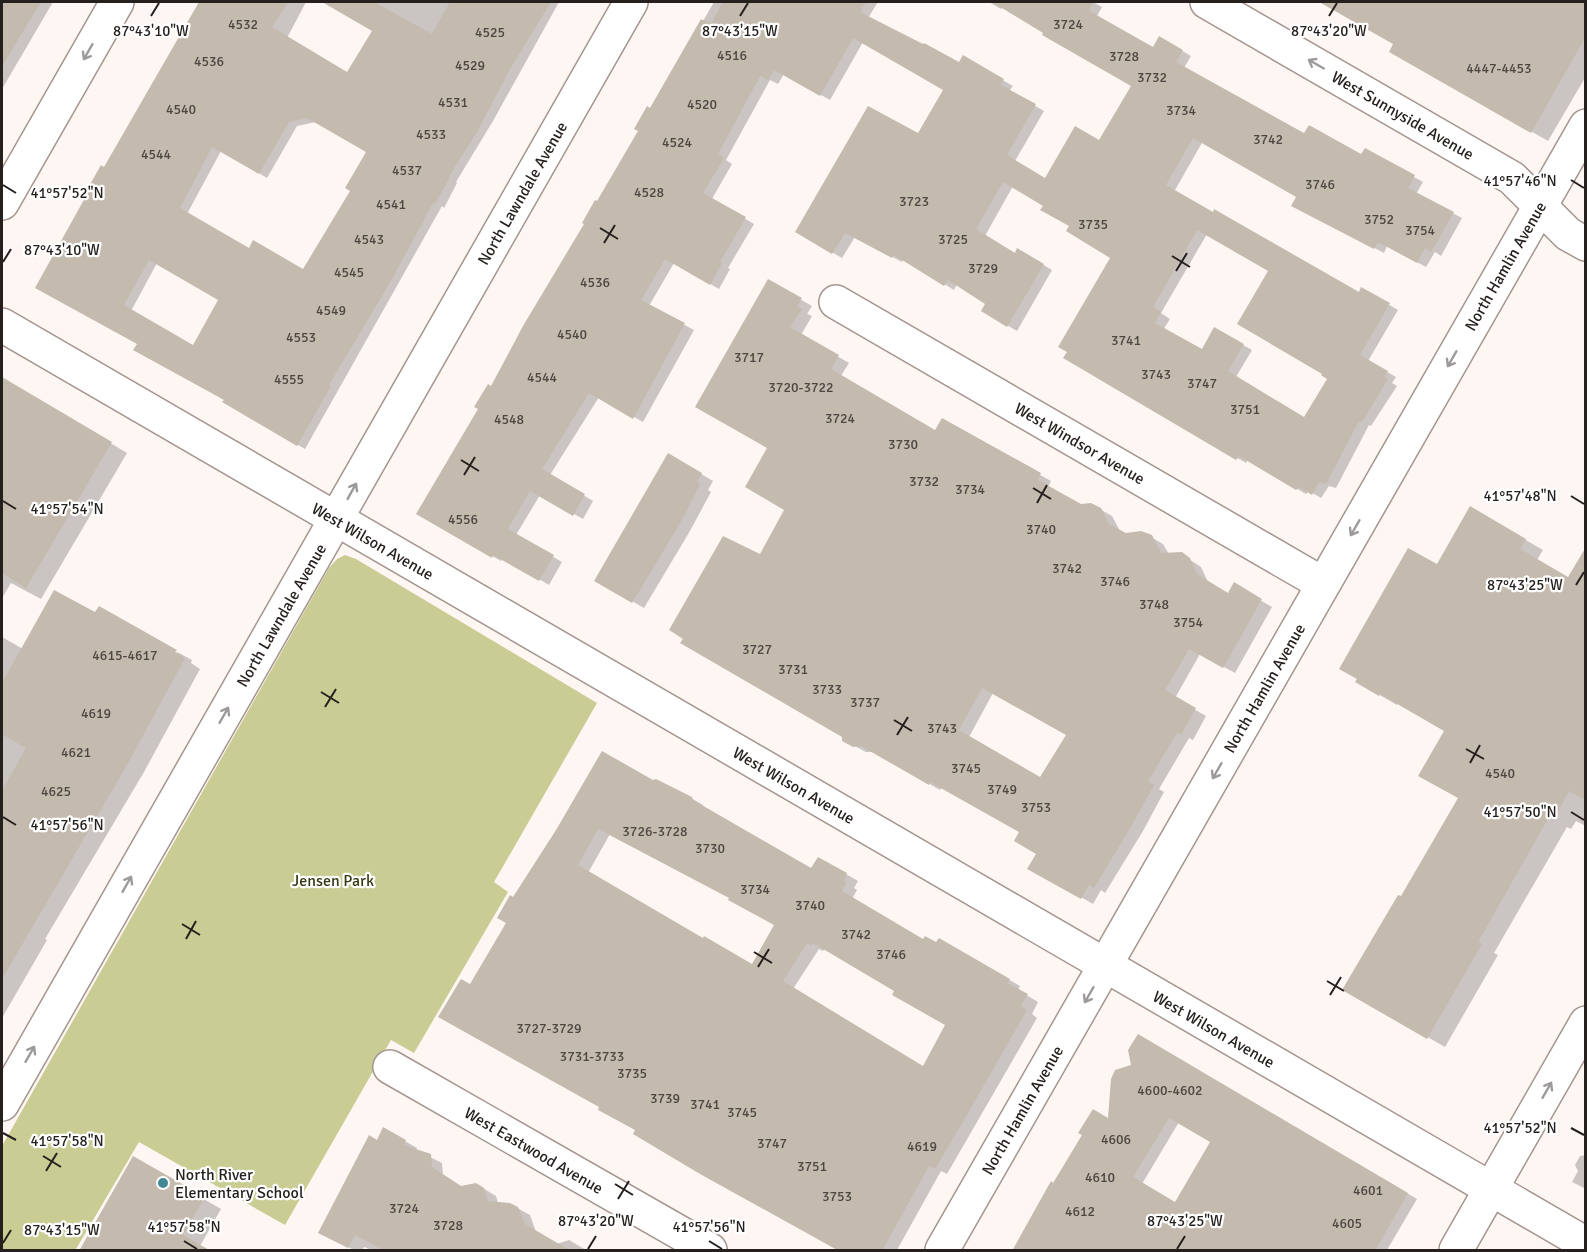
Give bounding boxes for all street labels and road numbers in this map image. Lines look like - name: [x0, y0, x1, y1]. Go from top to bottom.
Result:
- street label: West Sunnyside Avenue: [1328, 67, 1477, 165]
- street label: North Lawndale Avenue: [474, 118, 572, 269]
- street label: North Hamlin Avenue: [1461, 198, 1551, 335]
- street label: West Windsor Avenue: [1011, 398, 1148, 489]
- street label: West Wilson Avenue: [308, 499, 437, 585]
- street label: North Lawndale Avenue: [233, 540, 331, 691]
- street label: North Hamlin Avenue: [1220, 620, 1310, 757]
- street label: West Wilson Avenue: [729, 743, 858, 829]
- street label: West Wilson Avenue: [1149, 987, 1278, 1073]
- street label: North Hamlin Avenue: [978, 1042, 1068, 1179]
- street label: West Eastwood Avenue: [461, 1103, 606, 1199]

